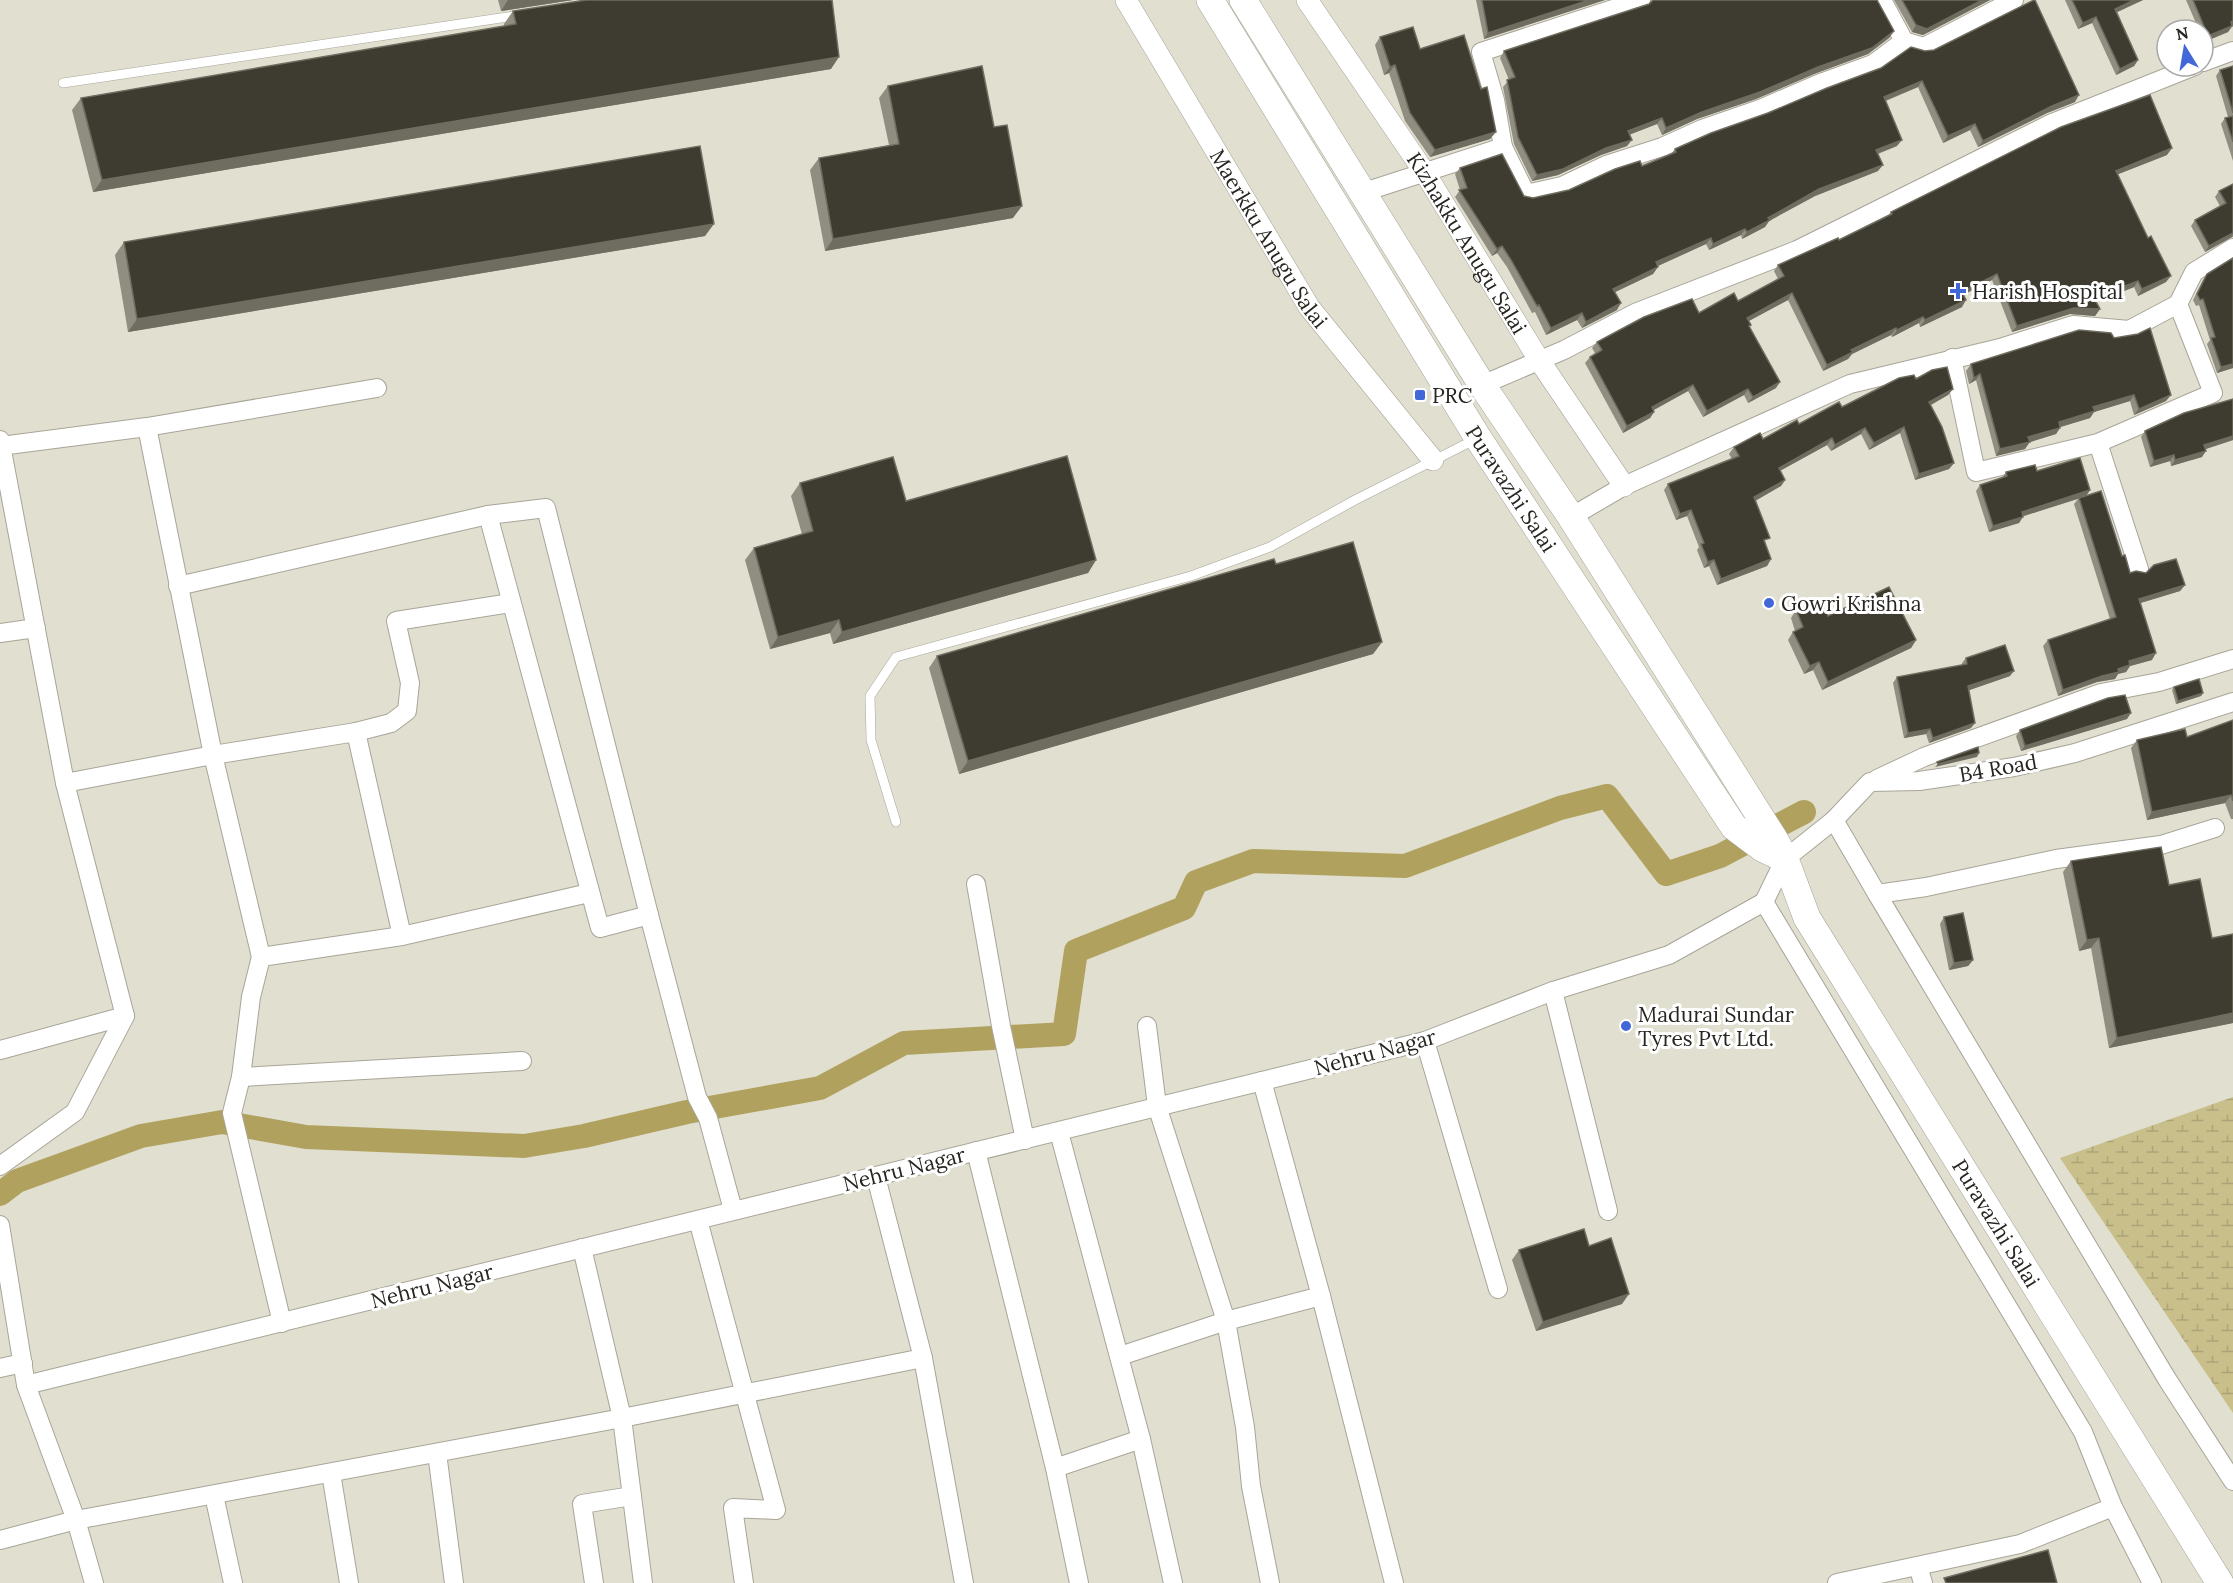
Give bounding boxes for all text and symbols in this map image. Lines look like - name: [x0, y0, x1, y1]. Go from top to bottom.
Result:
- north arrow: [2155, 18, 2215, 78]
- text: N: [2174, 22, 2190, 44]
- street label: Maerkku Anugu Salai: [1204, 144, 1334, 333]
- street label: Kizhakku Anugu Salai: [1401, 147, 1533, 339]
- place label: Harish Hospital: [1972, 278, 2123, 305]
- marker: Harish Hospital: [1949, 282, 1967, 300]
- place label: PRC: [1432, 382, 1473, 409]
- marker: PRC: [1413, 388, 1427, 402]
- street label: Puravazhi Salai: [1460, 420, 1563, 557]
- place label: Gowri Krishna: [1781, 590, 1922, 617]
- marker: Gowri Krishna: [1762, 596, 1776, 610]
- street label: B4 Road: [1957, 748, 2039, 788]
- place label: Madurai Sundar Tyres Pvt Ltd.: [1638, 1001, 1794, 1052]
- marker: Madurai Sundar Tyres Pvt Ltd.: [1619, 1019, 1633, 1033]
- street label: Nehru Nagar: [1311, 1023, 1439, 1081]
- street label: Nehru Nagar: [840, 1141, 968, 1197]
- street label: Puravazhi Salai: [1946, 1154, 2047, 1292]
- street label: Nehru Nagar: [368, 1258, 496, 1314]

